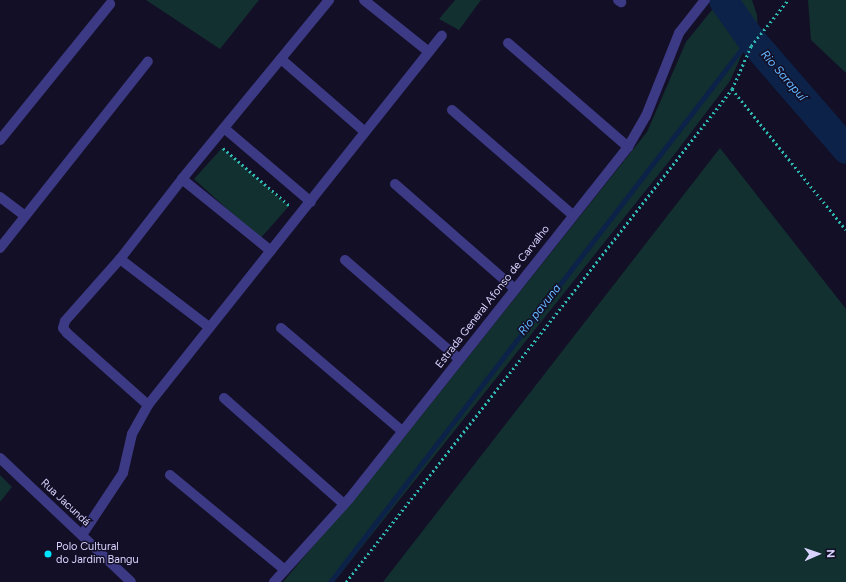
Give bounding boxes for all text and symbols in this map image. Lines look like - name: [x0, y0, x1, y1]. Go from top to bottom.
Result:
- water label: Rio Sarapuí: [757, 48, 809, 104]
- street label: Estrada General Afonso de Carvalho: [433, 223, 553, 371]
- water label: Rio pavuna: [516, 282, 564, 338]
- street label: Rua Jacundá: [37, 477, 93, 529]
- north arrow: [798, 534, 838, 574]
- place label: Polo Cultural do Jardim Bangu: [56, 541, 139, 567]
- marker: Polo Cultural do Jardim Bangu: [43, 549, 53, 559]
- text: N: [824, 549, 837, 558]

